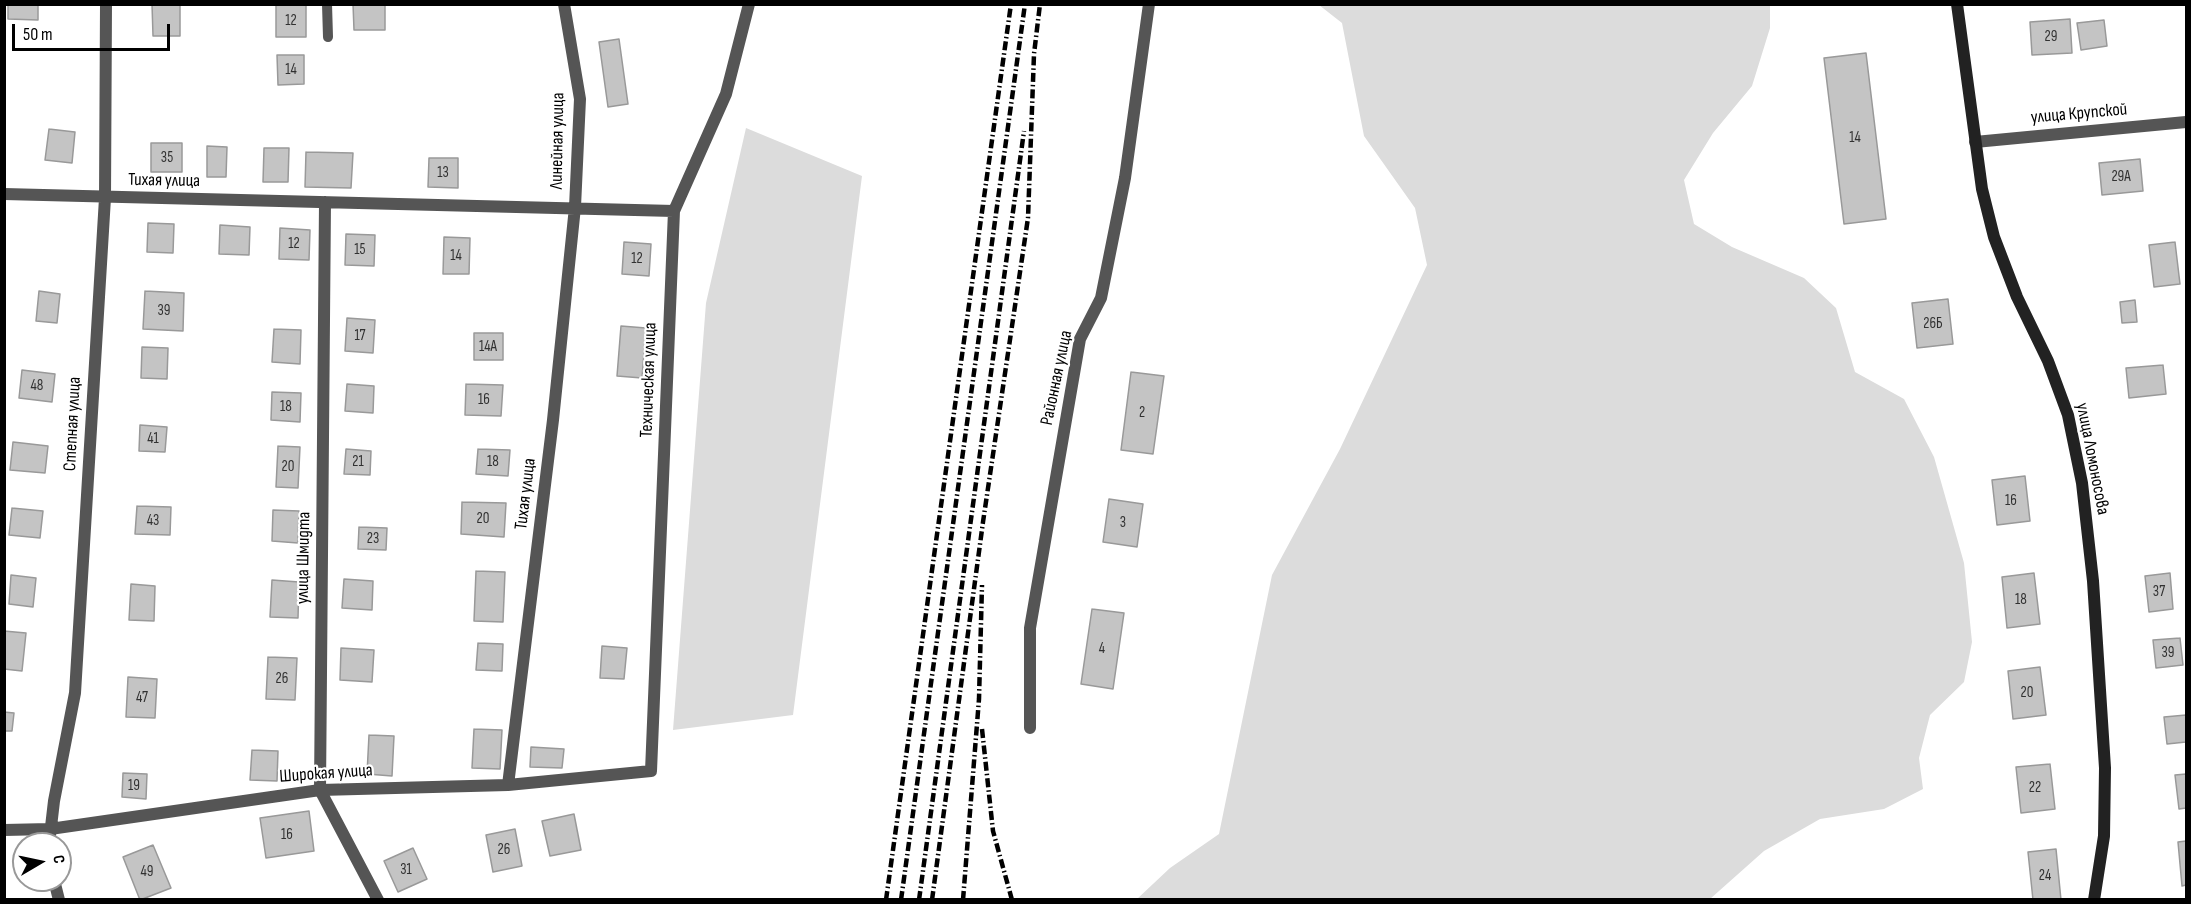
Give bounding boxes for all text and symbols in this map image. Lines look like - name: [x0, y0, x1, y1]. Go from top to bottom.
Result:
- scale bar: [15, 12, 172, 50]
- house number: 12: [285, 12, 297, 30]
- text: 50 m: [23, 24, 53, 45]
- house number: 29: [2045, 28, 2057, 46]
- house number: 14: [285, 61, 297, 79]
- street label: Линейная улица: [546, 92, 570, 190]
- street label: улица Крупской: [2030, 99, 2128, 129]
- house number: 14: [1849, 129, 1861, 147]
- house number: 35: [161, 149, 173, 167]
- house number: 13: [437, 164, 449, 182]
- house number: 29А: [2111, 168, 2131, 186]
- street label: Тихая улица: [128, 170, 200, 192]
- house number: 12: [288, 235, 300, 253]
- house number: 15: [354, 241, 366, 259]
- house number: 14: [450, 247, 462, 265]
- house number: 12: [631, 250, 643, 268]
- house number: 39: [158, 302, 170, 320]
- house number: 26Б: [1923, 315, 1943, 333]
- street label: Техническая улица: [636, 322, 662, 438]
- house number: 17: [354, 327, 366, 345]
- street label: Районная улица: [1036, 329, 1078, 427]
- house number: 14А: [479, 338, 497, 356]
- street label: Степная улица: [60, 376, 86, 472]
- house number: 48: [31, 377, 43, 395]
- house number: 16: [478, 391, 490, 409]
- house number: 18: [280, 398, 292, 416]
- street label: улица Ломоносова: [2071, 401, 2113, 517]
- house number: 2: [1139, 404, 1145, 422]
- house number: 41: [147, 430, 159, 448]
- house number: 21: [352, 453, 364, 471]
- house number: 18: [487, 453, 499, 471]
- street label: Тихая улица: [511, 457, 541, 531]
- house number: 20: [282, 458, 294, 476]
- house number: 16: [2005, 492, 2017, 510]
- house number: 20: [477, 510, 489, 528]
- house number: 43: [147, 512, 159, 530]
- street label: улица Шмидта: [292, 512, 316, 604]
- house number: 3: [1120, 514, 1126, 532]
- house number: 23: [367, 530, 379, 548]
- house number: 37: [2153, 583, 2165, 601]
- house number: 18: [2015, 591, 2027, 609]
- house number: 4: [1099, 640, 1105, 658]
- house number: 39: [2162, 644, 2174, 662]
- house number: 26: [276, 670, 288, 688]
- house number: 20: [2021, 684, 2033, 702]
- house number: 47: [136, 689, 148, 707]
- street label: Широкая улица: [279, 760, 373, 788]
- house number: 19: [128, 777, 140, 795]
- house number: 22: [2029, 779, 2041, 797]
- house number: 16: [281, 826, 293, 844]
- north arrow: [12, 832, 72, 892]
- house number: 26: [498, 841, 510, 859]
- text: С: [48, 854, 68, 865]
- house number: 31: [400, 861, 412, 879]
- house number: 49: [141, 863, 153, 881]
- house number: 24: [2039, 867, 2051, 885]

